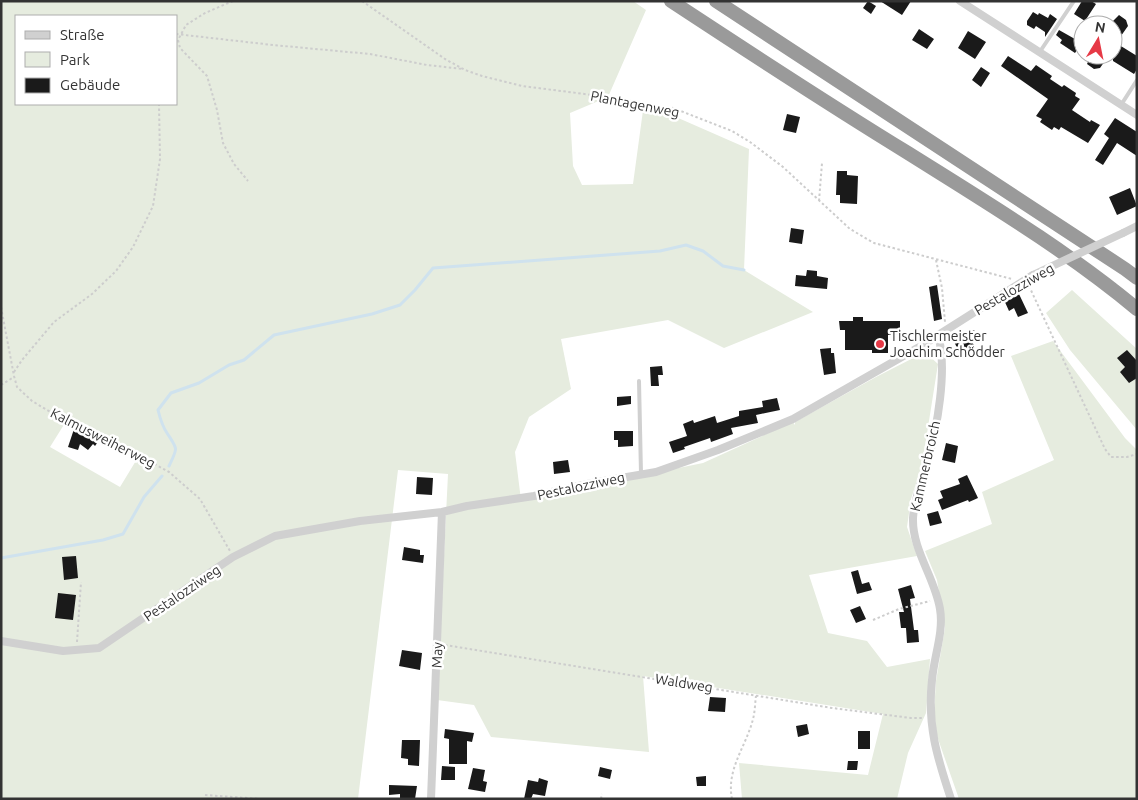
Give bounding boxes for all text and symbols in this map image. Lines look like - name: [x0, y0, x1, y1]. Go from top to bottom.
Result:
- legend: [15, 15, 178, 105]
- north arrow: [1073, 15, 1123, 65]
- text: N: [1094, 18, 1107, 36]
- text: Straße: [60, 26, 104, 43]
- text: Park: [60, 51, 90, 68]
- text: Gebäude: [60, 76, 120, 93]
- street label: Plantagenweg: [589, 88, 681, 120]
- street label: Pestalozziweg: [971, 260, 1057, 318]
- place label: Tischlermeister Joachim Schödder: [890, 328, 1006, 360]
- marker: Tischlermeister Joachim Schödder: [874, 338, 886, 350]
- street label: Kalmusweiherweg: [48, 405, 158, 471]
- street label: Kammerbroich: [907, 419, 943, 513]
- street label: Pestalozziweg: [536, 469, 626, 503]
- street label: Pestalozziweg: [141, 561, 223, 625]
- street label: May: [429, 641, 445, 668]
- street label: Waldweg: [654, 671, 714, 695]

